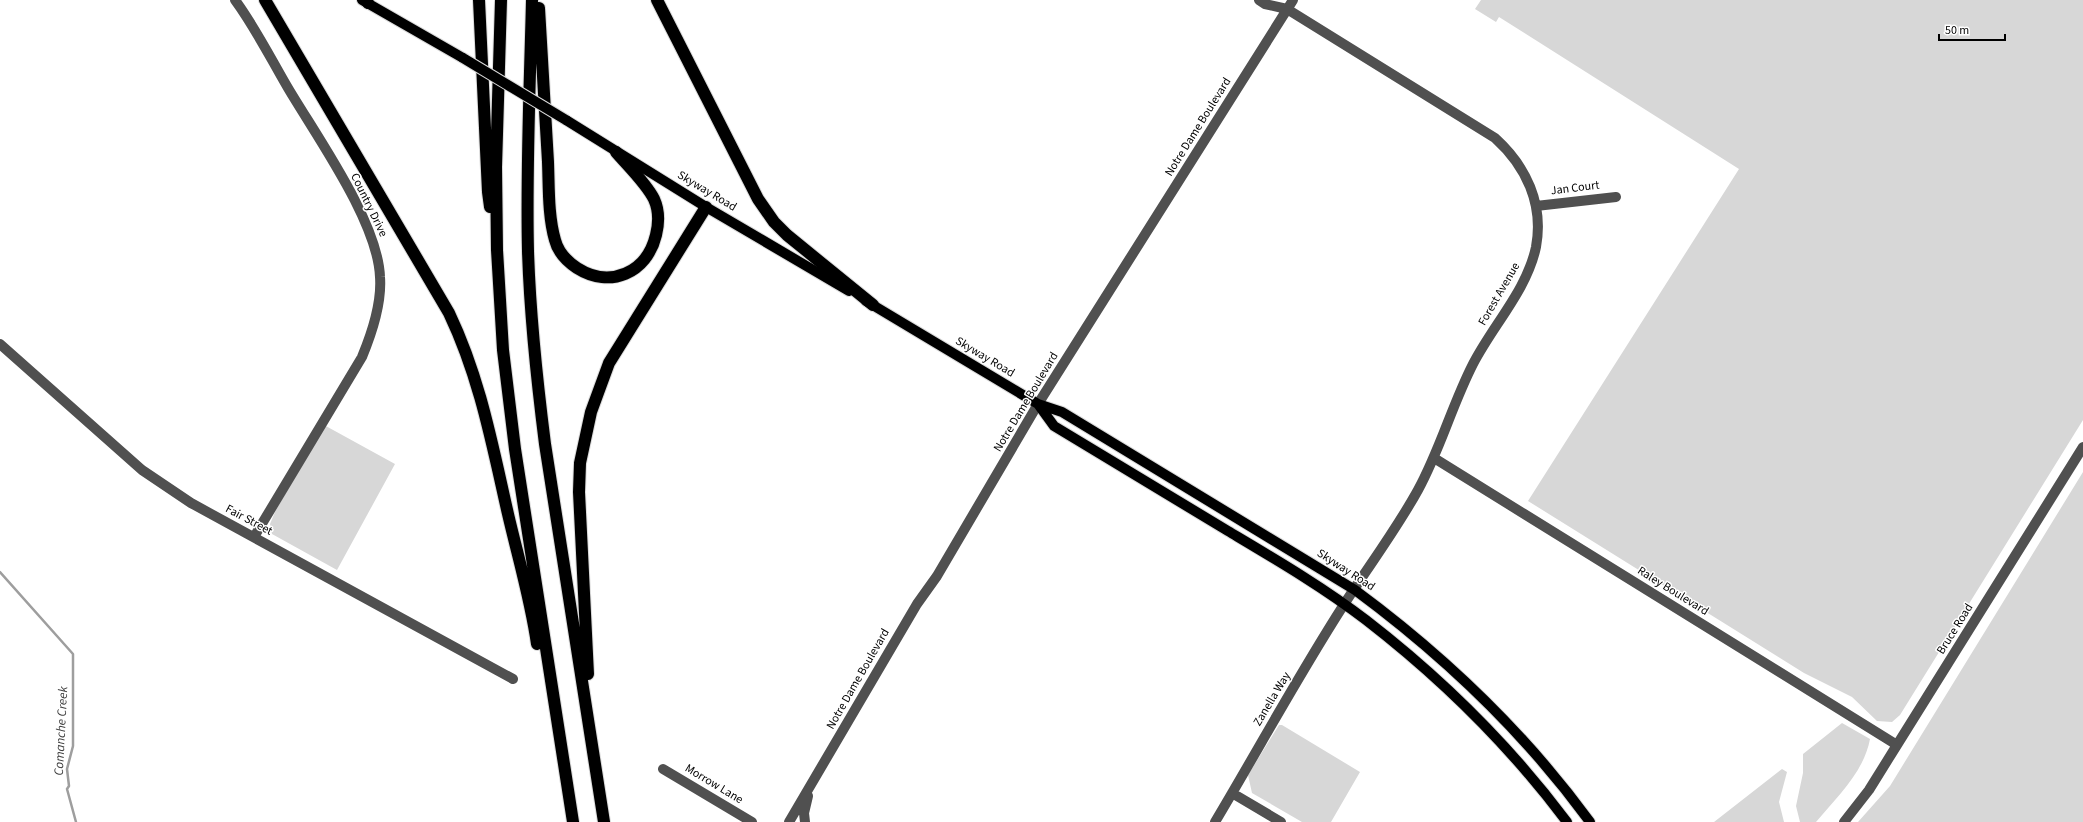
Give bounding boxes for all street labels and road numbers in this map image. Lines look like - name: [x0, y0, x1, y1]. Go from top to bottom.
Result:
- street label: Notre Dame Boulevard: [1161, 74, 1235, 180]
- street label: Skyway Road: [674, 167, 740, 215]
- street label: Country Drive: [346, 170, 392, 240]
- street label: Jan Court: [1550, 177, 1600, 199]
- street label: Forest Avenue: [1474, 259, 1524, 329]
- street label: Skyway Road: [952, 333, 1018, 381]
- street label: Notre Dame Boulevard: [989, 349, 1063, 455]
- street label: Fair Street: [222, 500, 276, 540]
- street label: Skyway Road: [1314, 545, 1378, 595]
- street label: Raley Boulevard: [1634, 562, 1712, 620]
- street label: Bruce Road: [1933, 600, 1977, 658]
- street label: Notre Dame Boulevard: [822, 626, 894, 732]
- street label: Zanella Way: [1249, 668, 1295, 729]
- street label: Morrow Lane: [682, 760, 746, 808]

